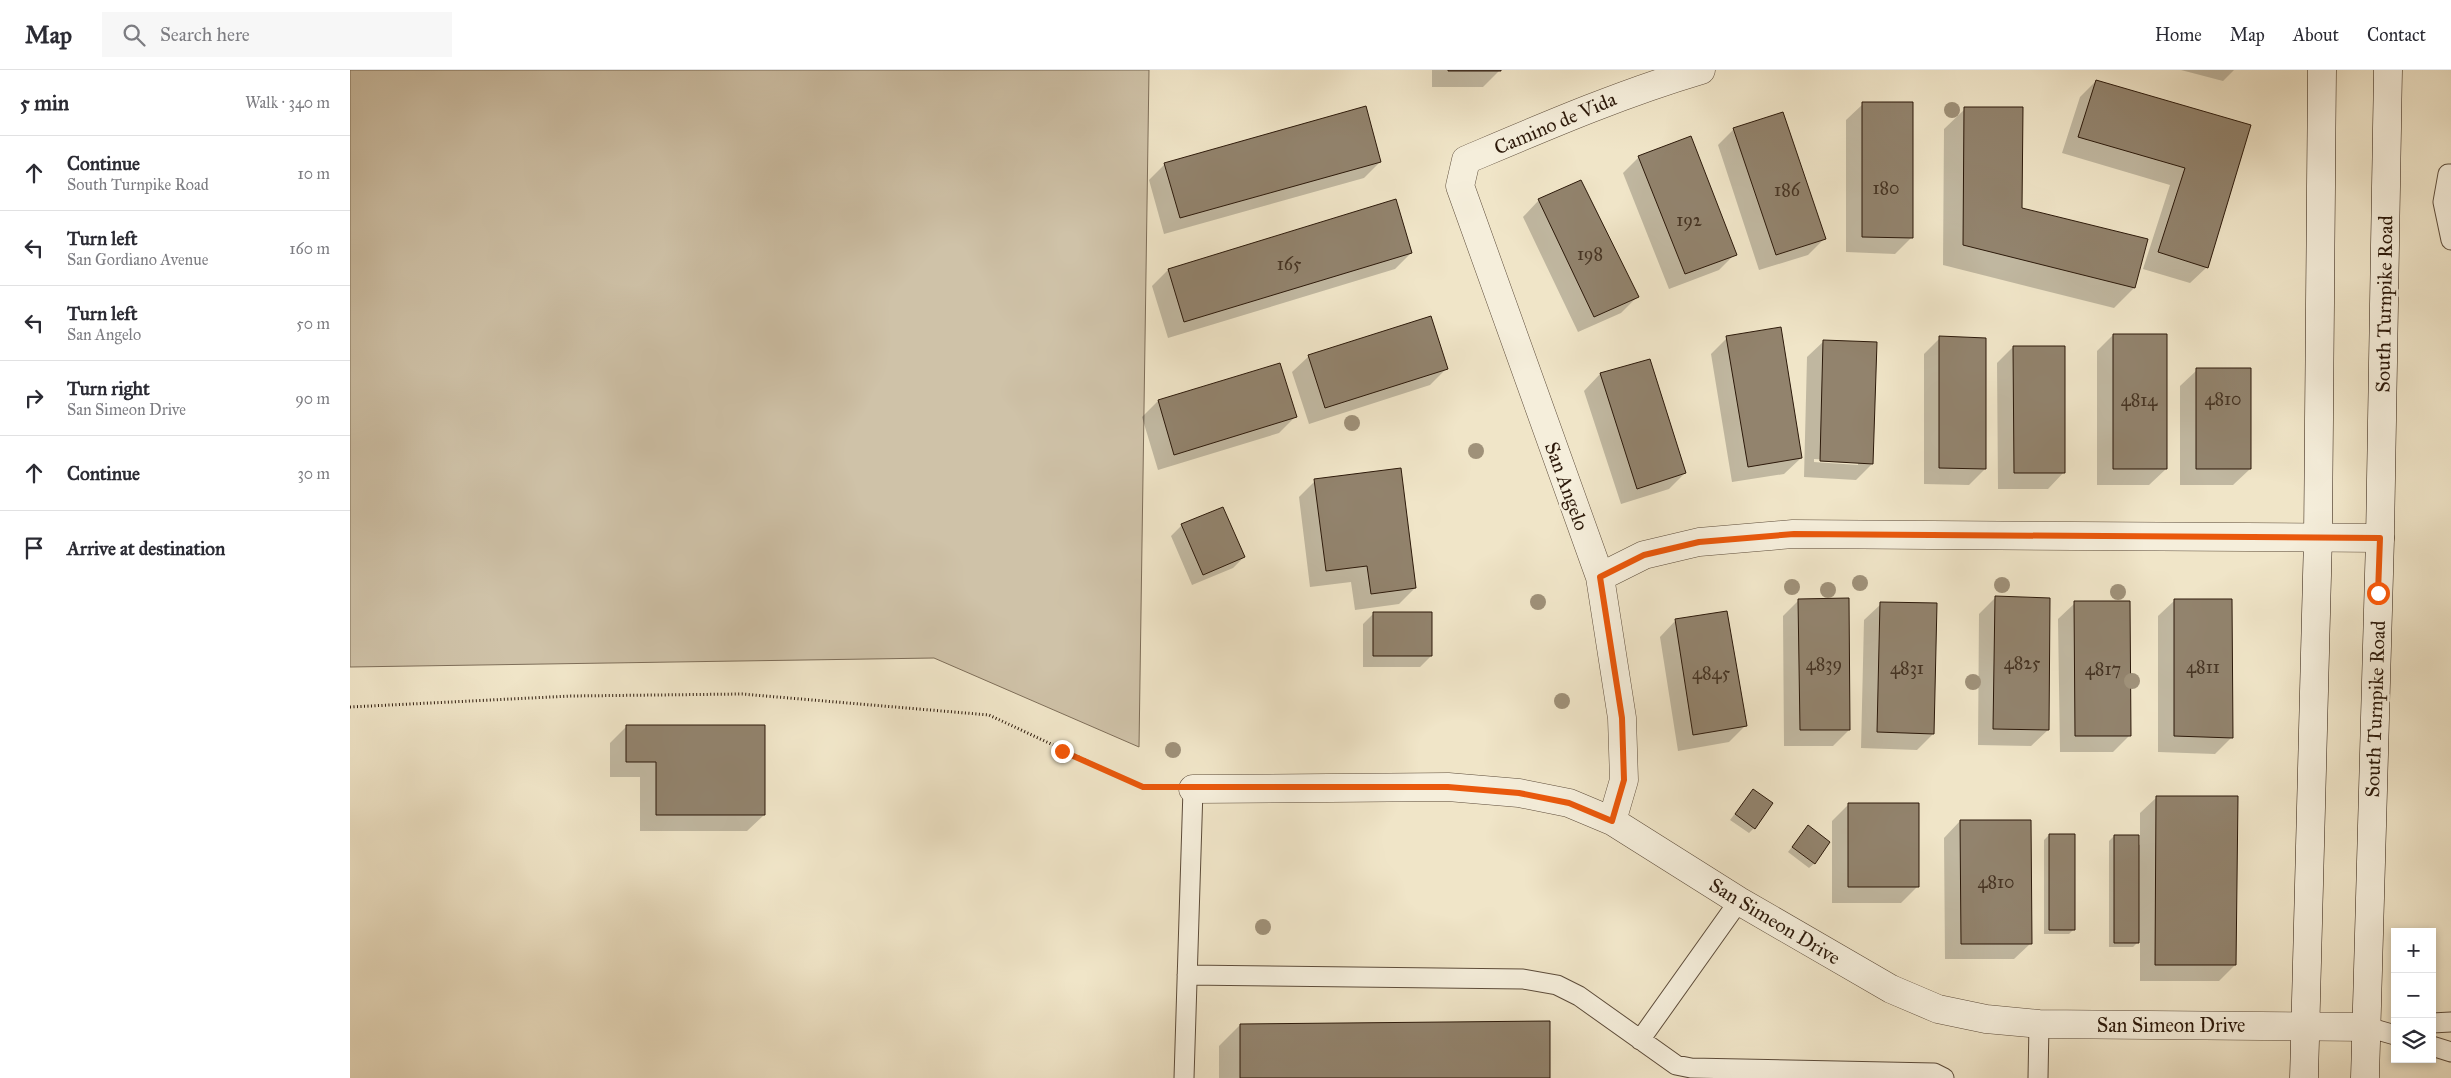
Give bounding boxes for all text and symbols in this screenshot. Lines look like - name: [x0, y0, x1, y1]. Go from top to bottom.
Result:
- search box: [102, 12, 452, 57]
- text: Map: [25, 20, 72, 50]
- icon: search: [120, 21, 148, 49]
- text: Search here: [160, 23, 250, 46]
- text: Home: [2155, 24, 2202, 46]
- text: Map: [2230, 24, 2265, 46]
- text: About: [2293, 24, 2339, 46]
- text: Contact: [2367, 24, 2426, 46]
- street label: Camino de Vida: [1490, 86, 1620, 159]
- text: 5 min: [20, 90, 69, 116]
- text: Walk · 340 m: [245, 93, 330, 112]
- text: Continue: [67, 152, 140, 175]
- icon: ahead: [20, 159, 48, 187]
- text: 10 m: [298, 164, 330, 183]
- text: South Turnpike Road: [67, 175, 209, 194]
- house number: 180: [1872, 177, 1900, 199]
- house number: 186: [1774, 179, 1801, 201]
- house number: 192: [1676, 209, 1702, 231]
- street label: South Turnpike Road: [2370, 215, 2398, 393]
- text: Turn left: [67, 227, 137, 250]
- icon: left: [20, 234, 48, 262]
- text: 160 m: [289, 239, 330, 258]
- house number: 198: [1577, 243, 1603, 265]
- text: San Gordiano Avenue: [67, 250, 208, 269]
- house number: 165: [1277, 253, 1302, 275]
- text: Turn left: [67, 302, 137, 325]
- icon: left: [20, 309, 48, 337]
- text: 50 m: [296, 314, 330, 333]
- text: San Angelo: [67, 325, 141, 344]
- text: Turn right: [67, 377, 150, 400]
- icon: right: [20, 384, 48, 412]
- house number: 4810: [2204, 388, 2242, 410]
- text: 90 m: [295, 389, 330, 408]
- house number: 4814: [2121, 389, 2158, 411]
- text: San Simeon Drive: [67, 400, 186, 419]
- street label: San Angelo: [1539, 438, 1594, 534]
- icon: ahead: [20, 459, 48, 487]
- text: Continue: [67, 462, 140, 485]
- text: 30 m: [297, 464, 330, 483]
- icon: arrive: [20, 534, 48, 562]
- text: Arrive at destination: [67, 537, 225, 560]
- route start: [2367, 582, 2390, 605]
- street label: South Turnpike Road: [2360, 620, 2390, 798]
- house number: 4825: [2004, 652, 2041, 674]
- house number: 4839: [1806, 653, 1842, 675]
- house number: 4811: [2186, 656, 2220, 678]
- house number: 4831: [1890, 657, 1924, 679]
- house number: 4817: [2085, 658, 2121, 680]
- house number: 4845: [1692, 662, 1731, 684]
- route end: [1051, 740, 1074, 763]
- house number: 4810: [1977, 871, 2015, 893]
- street label: San Simeon Drive: [1705, 872, 1845, 970]
- map controls: [2391, 928, 2436, 1063]
- button: +: [2391, 928, 2436, 973]
- button: −: [2391, 973, 2436, 1018]
- street label: San Simeon Drive: [2097, 1013, 2245, 1037]
- button: layers: [2391, 1018, 2436, 1063]

